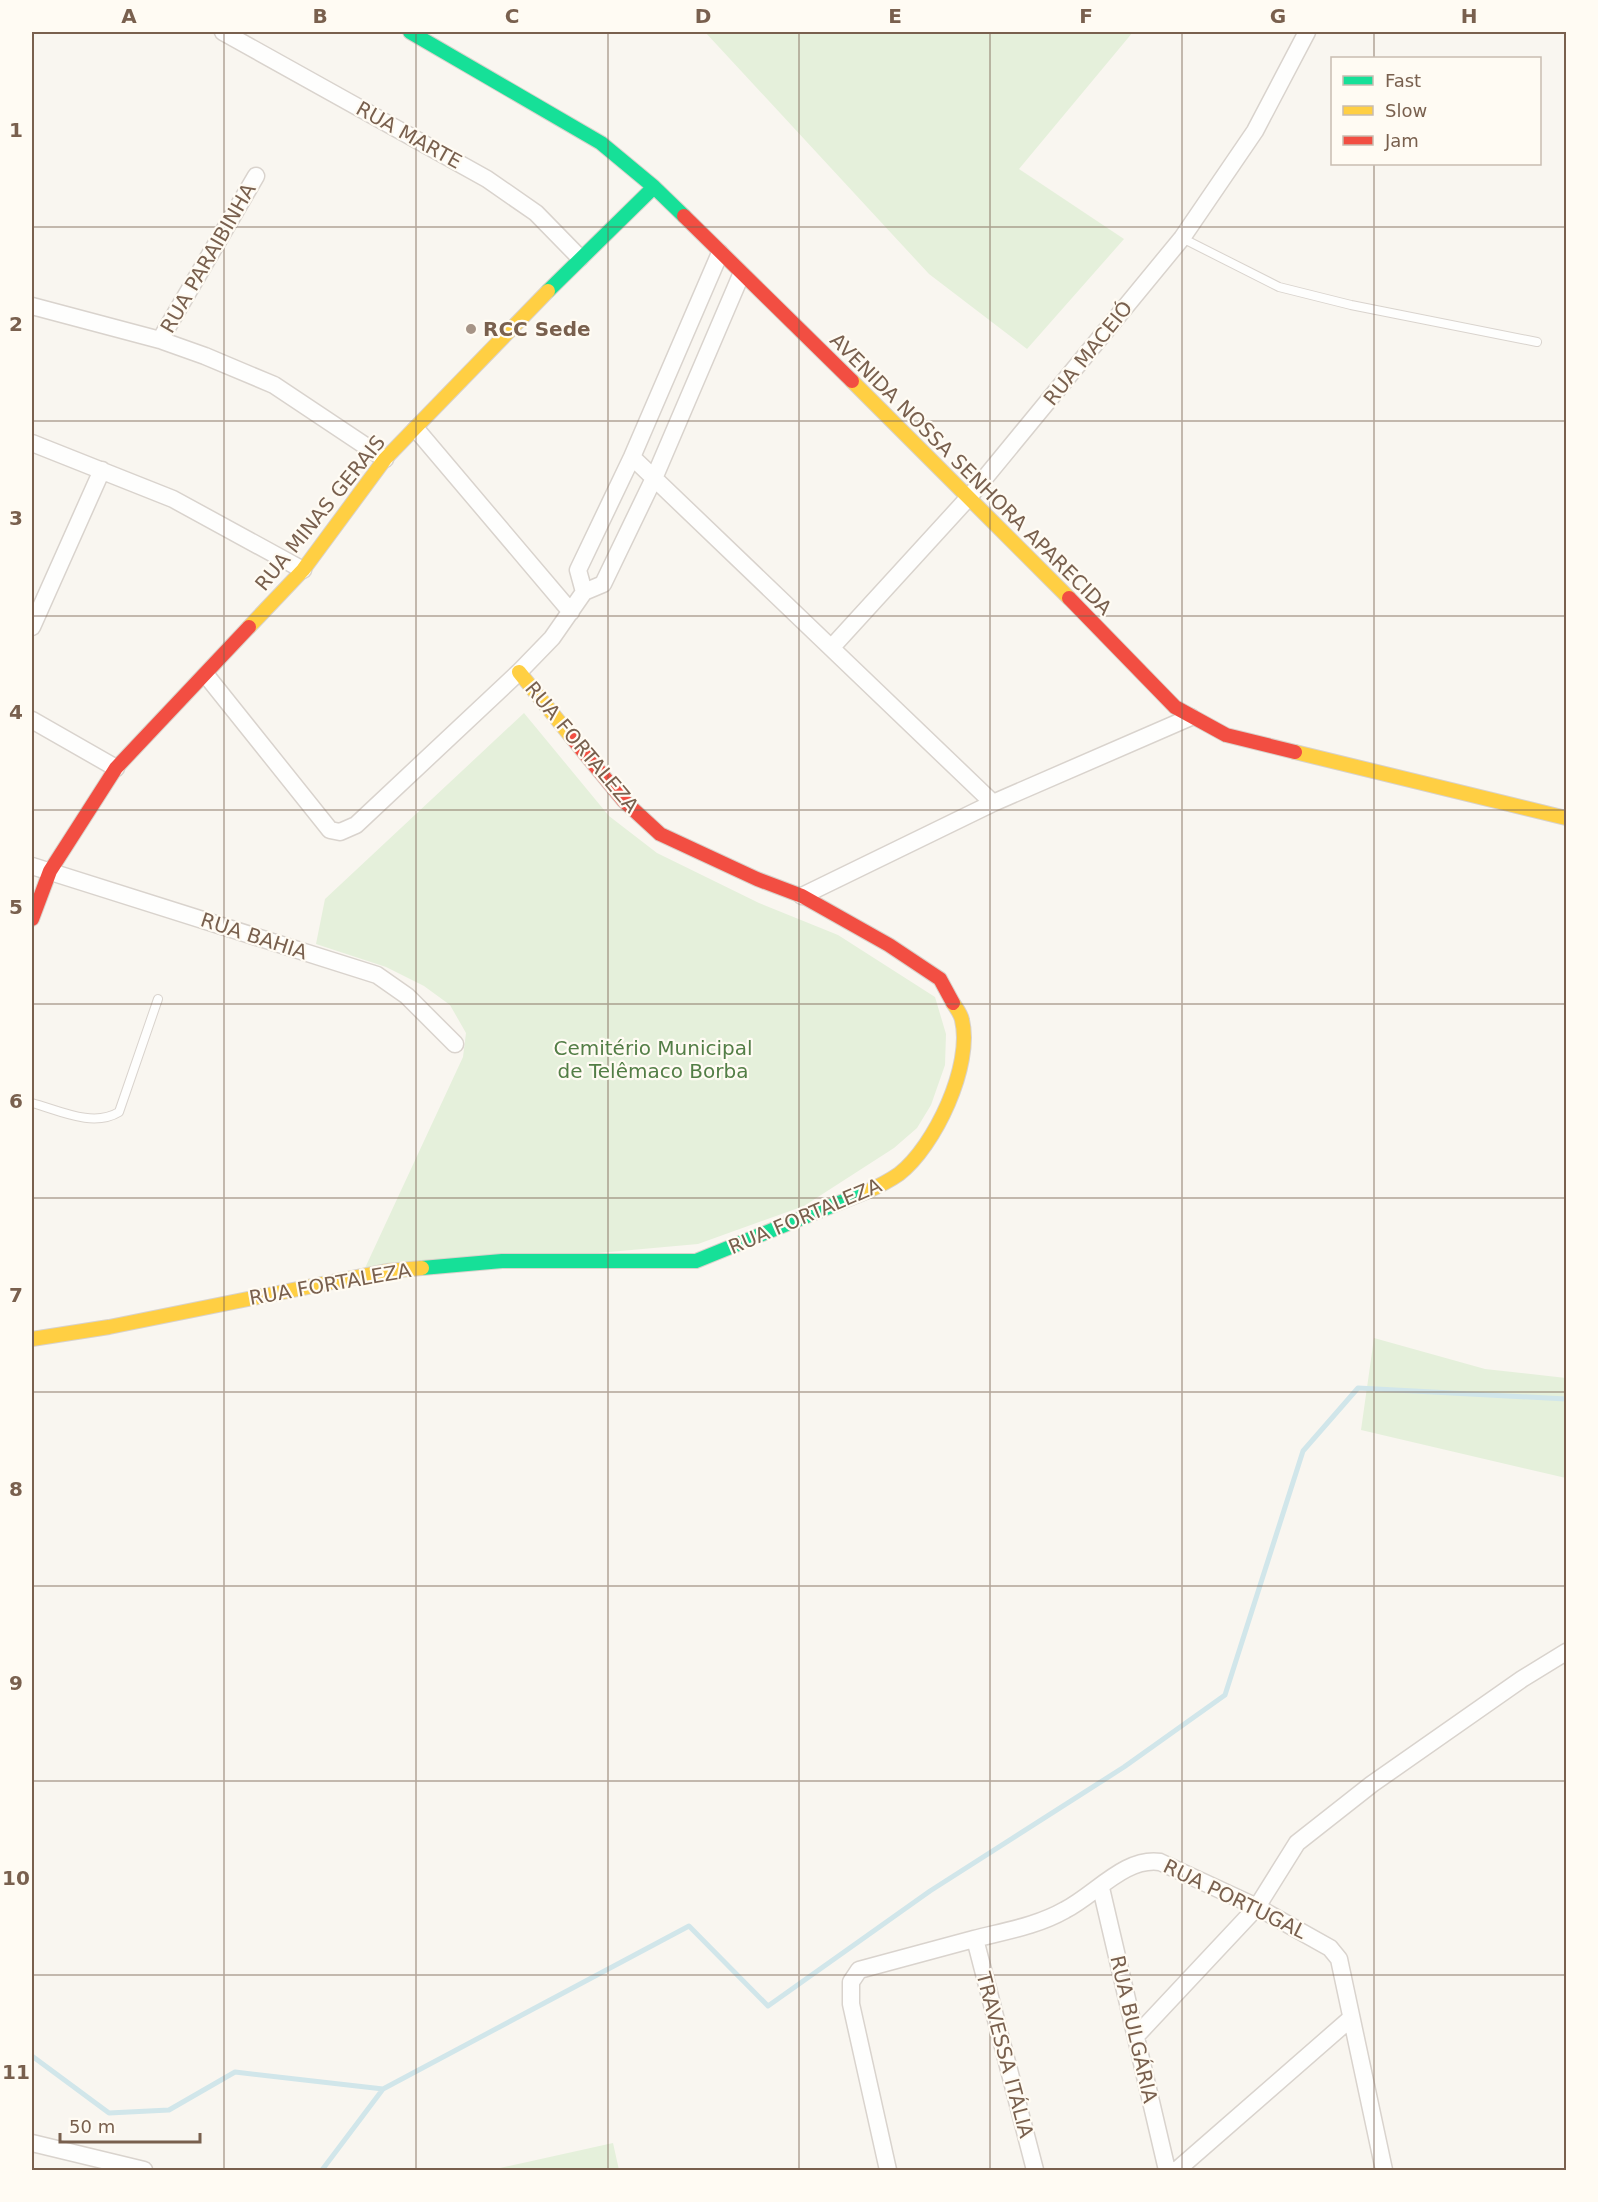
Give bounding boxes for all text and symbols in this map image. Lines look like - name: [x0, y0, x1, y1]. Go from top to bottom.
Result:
- text: A: [121, 4, 137, 28]
- text: B: [312, 4, 328, 28]
- text: C: [505, 4, 519, 28]
- text: D: [695, 4, 711, 28]
- text: E: [888, 4, 902, 28]
- text: F: [1079, 4, 1093, 28]
- text: G: [1270, 4, 1286, 28]
- text: H: [1461, 4, 1477, 28]
- legend: [1331, 57, 1541, 165]
- text: Fast: [1385, 70, 1421, 91]
- street label: RUA MARTE: [352, 96, 466, 174]
- text: Slow: [1385, 100, 1427, 121]
- text: 1: [9, 118, 23, 142]
- text: Jam: [1384, 130, 1419, 151]
- street label: RUA PARAIBINHA: [155, 179, 261, 337]
- street label: RUA MACEIÓ: [1039, 296, 1137, 410]
- text: 2: [9, 312, 23, 336]
- place label: RCC Sede: [483, 317, 591, 341]
- marker: RCC Sede: [464, 322, 478, 336]
- street label: AVENIDA NOSSA SENHORA APARECIDA: [825, 328, 1117, 620]
- street label: RUA MINAS GERAIS: [250, 430, 390, 596]
- text: 3: [9, 506, 23, 530]
- street label: RUA FORTALEZA: [520, 677, 644, 818]
- text: 4: [9, 700, 23, 724]
- text: 5: [9, 895, 23, 919]
- street label: RUA BAHIA: [198, 907, 311, 965]
- park label: Cemitério Municipal de Telêmaco Borba: [553, 1036, 753, 1083]
- text: 6: [9, 1089, 23, 1113]
- street label: RUA FORTALEZA: [725, 1173, 885, 1259]
- street label: RUA FORTALEZA: [247, 1258, 413, 1310]
- text: 7: [9, 1283, 23, 1307]
- text: 8: [9, 1477, 23, 1501]
- text: 9: [9, 1671, 23, 1695]
- street label: RUA PORTUGAL: [1160, 1854, 1311, 1944]
- text: 10: [2, 1866, 30, 1890]
- street label: RUA BULGÁRIA: [1105, 1953, 1163, 2105]
- street label: TRAVESSA ITÁLIA: [971, 1968, 1039, 2141]
- text: 11: [2, 2060, 30, 2084]
- scale bar: [60, 2106, 200, 2144]
- text: 50 m: [69, 2116, 115, 2137]

